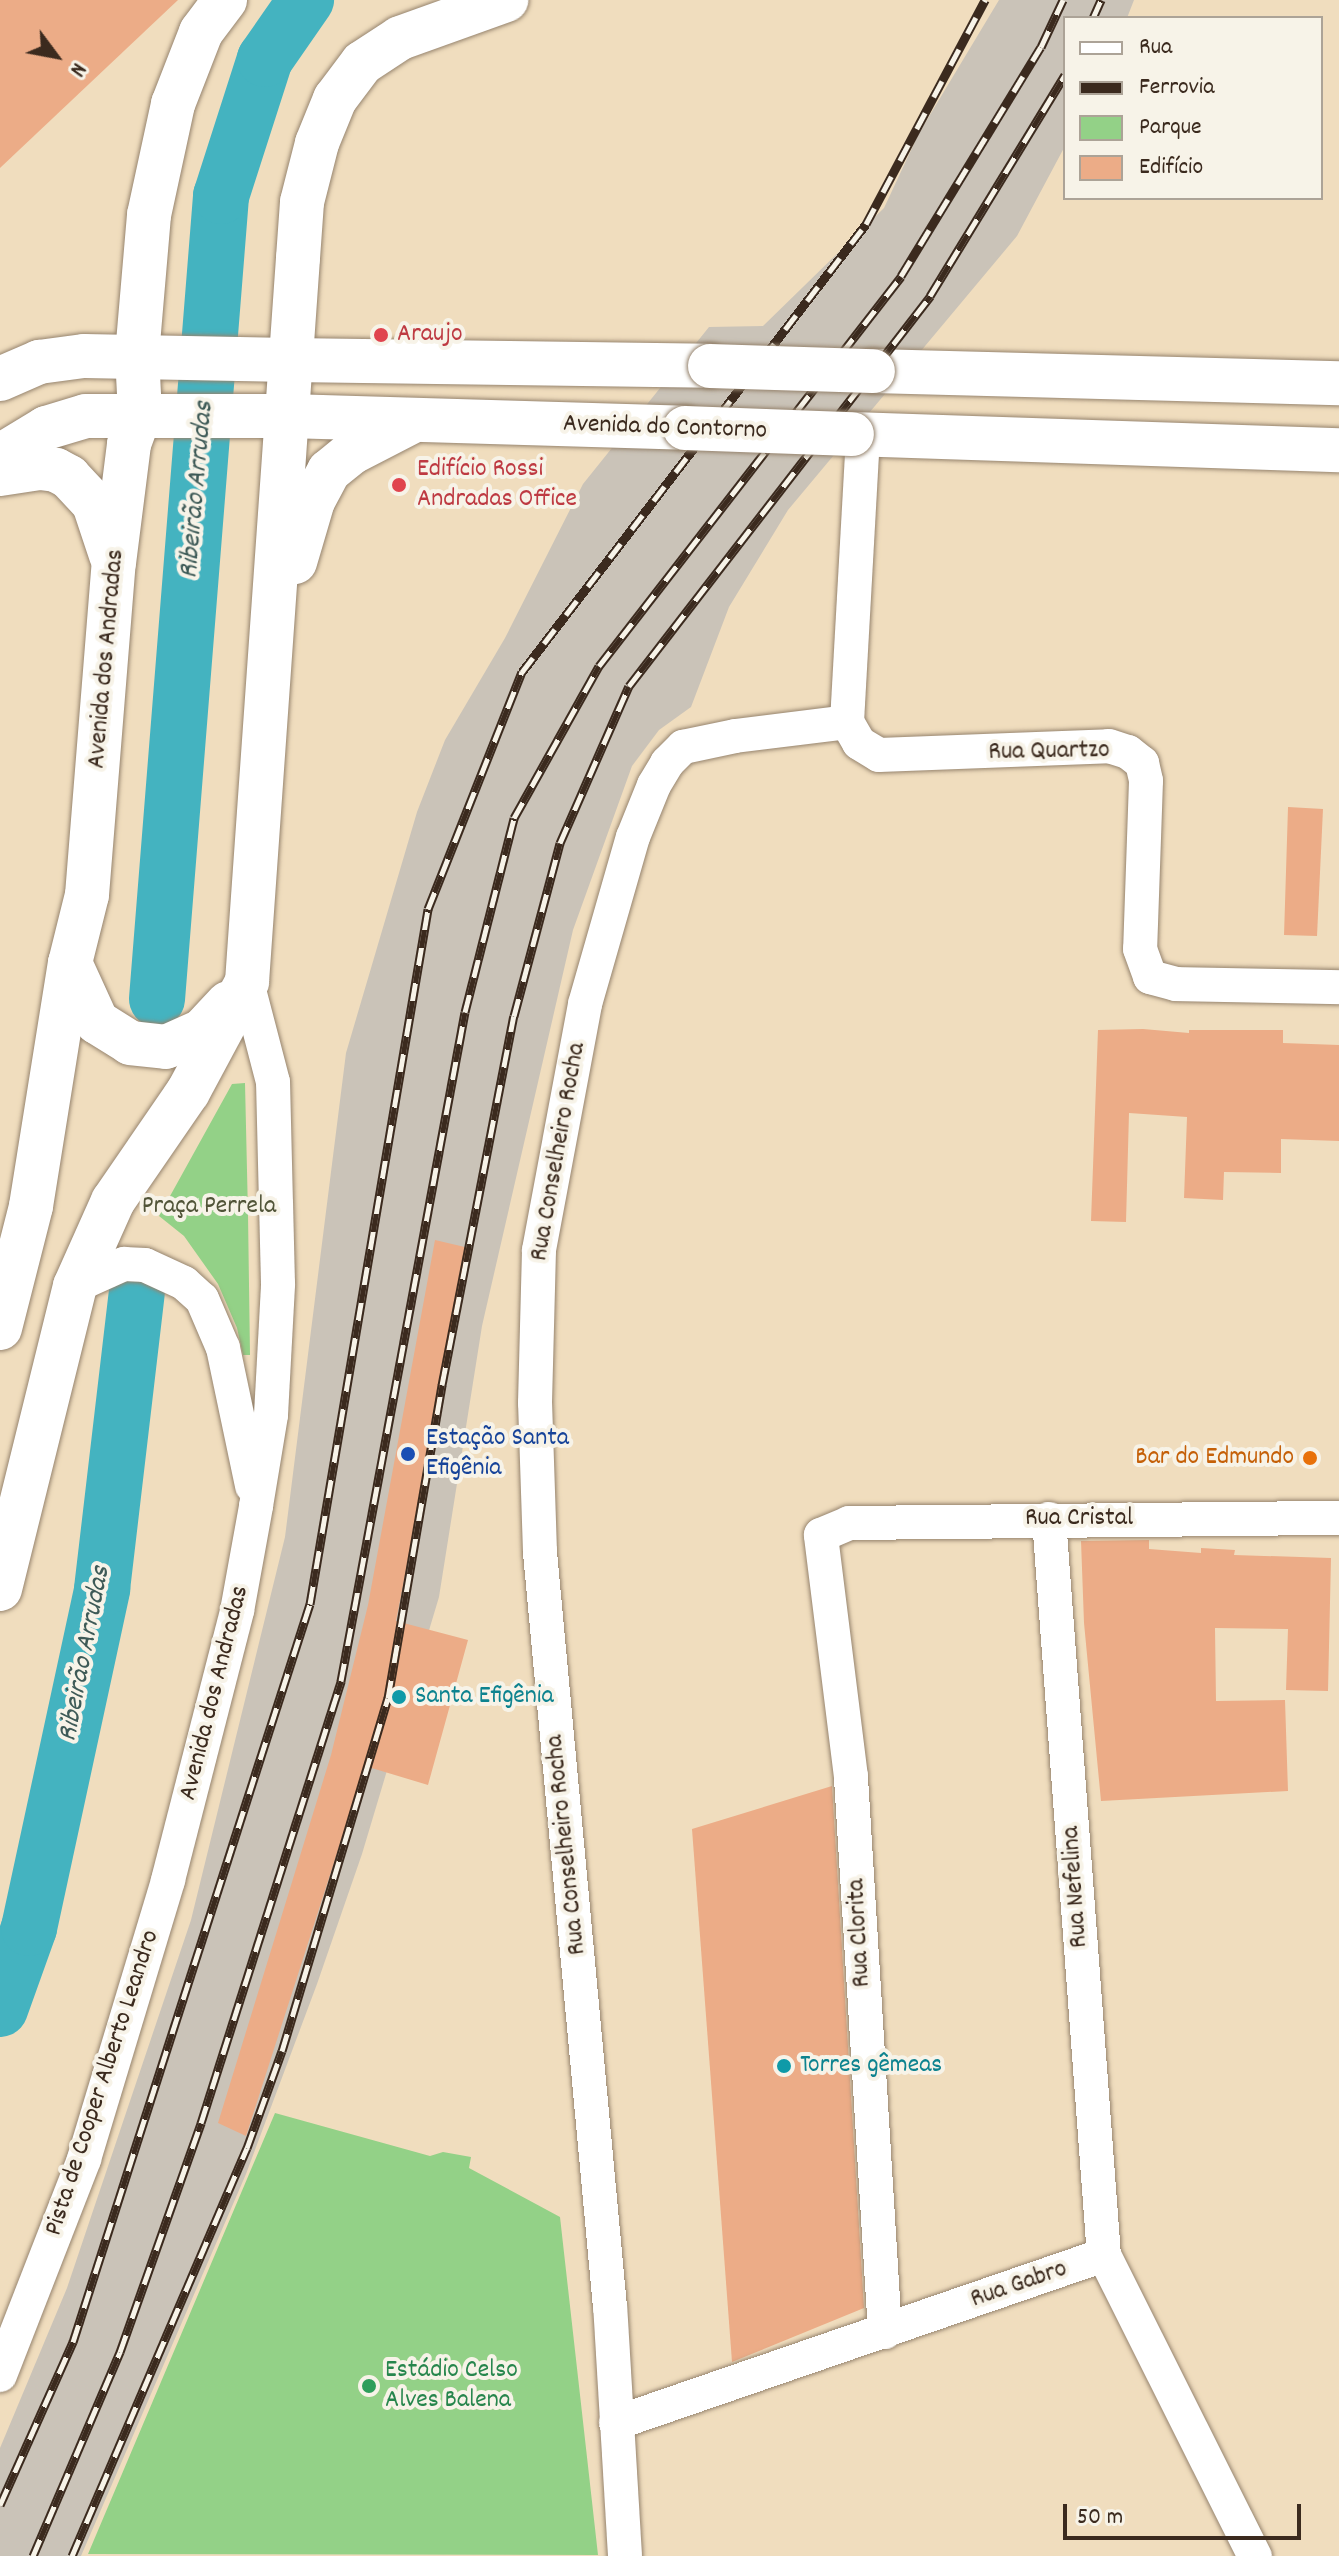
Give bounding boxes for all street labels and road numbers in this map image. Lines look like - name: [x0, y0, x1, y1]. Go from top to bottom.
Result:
- street label: Avenida do Contorno: [562, 409, 768, 447]
- street label: Avenida dos Andradas: [82, 548, 132, 770]
- street label: Rua Quartzo: [988, 735, 1110, 769]
- street label: Rua Conselheiro Rocha: [524, 1040, 594, 1264]
- street label: Rua Cristal: [1025, 1503, 1133, 1535]
- street label: Avenida dos Andradas: [173, 1583, 257, 1803]
- street label: Rua Conselheiro Rocha: [540, 1733, 594, 1957]
- street label: Rua Nefelina: [1056, 1825, 1096, 1949]
- street label: Rua Clorita: [842, 1878, 878, 1988]
- street label: Pista de Cooper Alberto Leandro: [39, 1926, 167, 2240]
- street label: Rua Gabro: [967, 2254, 1071, 2316]

